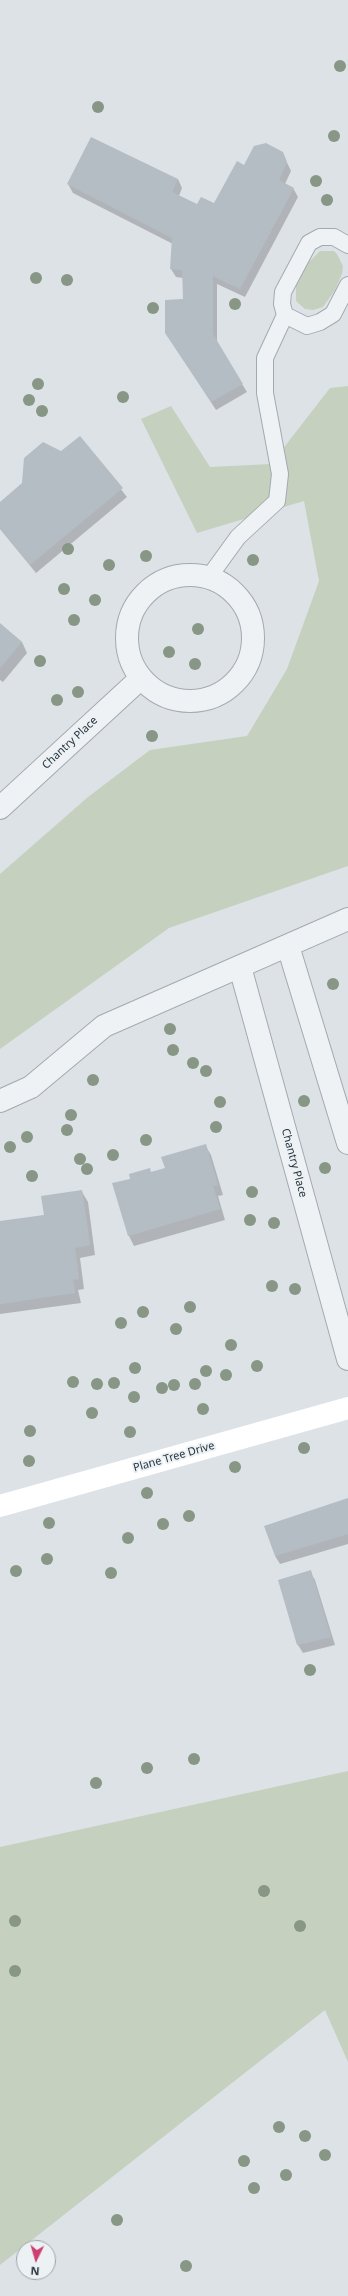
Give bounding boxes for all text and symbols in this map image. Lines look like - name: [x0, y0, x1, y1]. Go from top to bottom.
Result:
- street label: Chantry Place: [40, 714, 100, 772]
- street label: Chantry Place: [278, 1127, 310, 1199]
- street label: Plane Tree Drive: [132, 1439, 216, 1475]
- north arrow: [16, 2240, 56, 2280]
- text: N: [30, 2264, 40, 2279]

